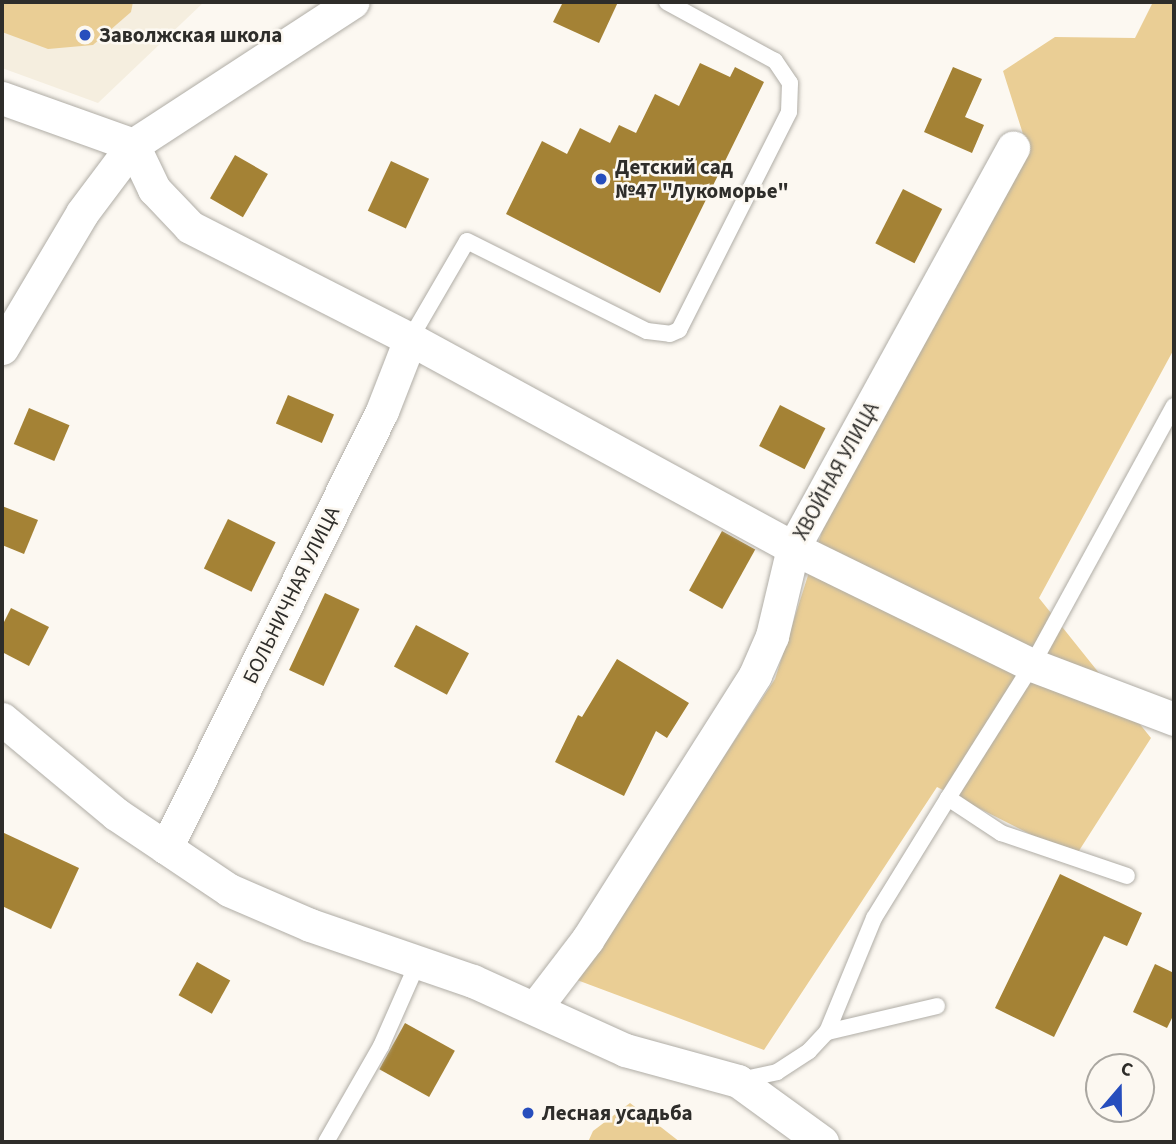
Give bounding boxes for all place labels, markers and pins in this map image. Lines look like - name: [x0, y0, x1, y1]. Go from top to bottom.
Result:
- place label: Заволжская школа: [99, 22, 282, 48]
- marker: Заволжская школа: [77, 27, 93, 43]
- place label: Детский сад №47 "Лукоморье": [615, 154, 789, 204]
- marker: Детский сад №47 "Лукоморье": [593, 171, 609, 187]
- place label: Лесная усадьба: [542, 1100, 693, 1126]
- marker: Лесная усадьба: [520, 1105, 536, 1121]

